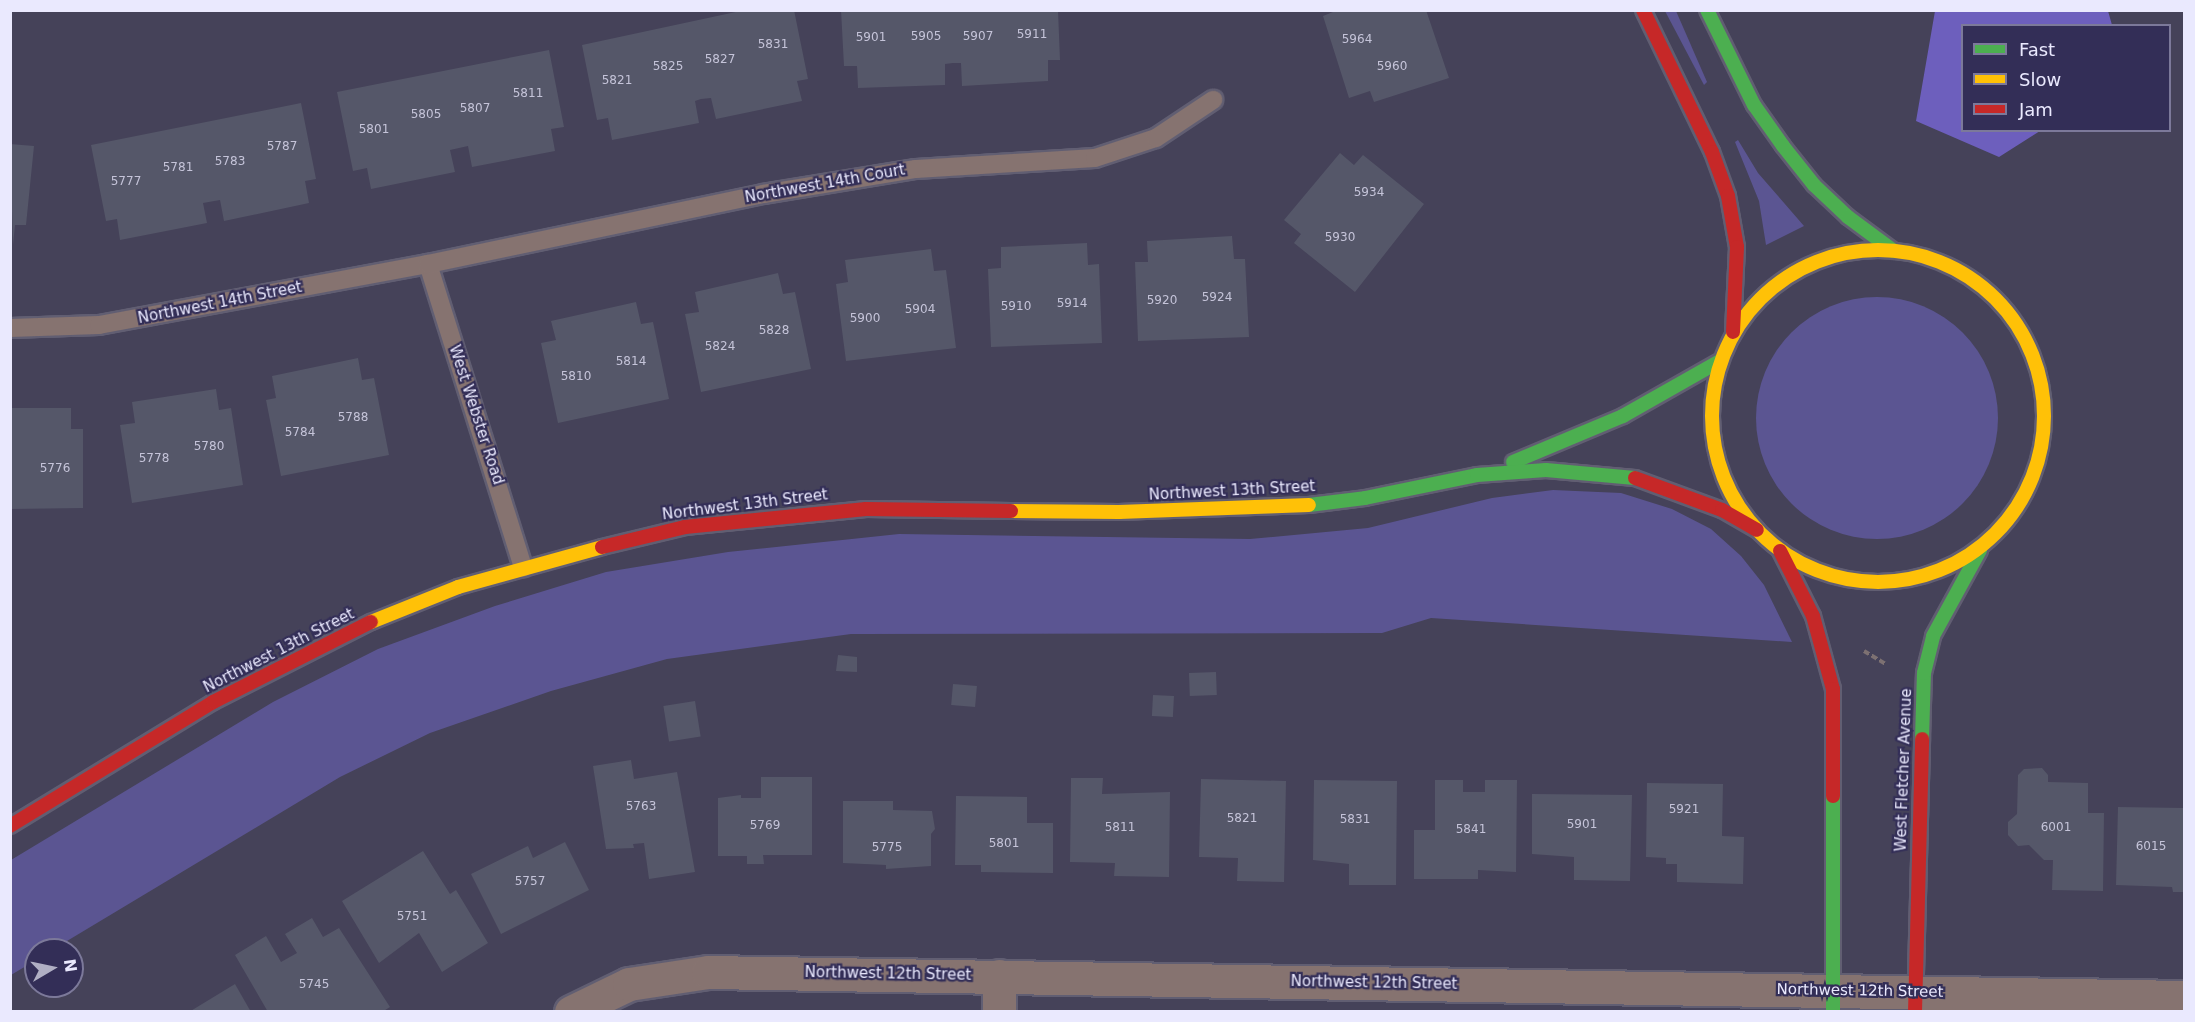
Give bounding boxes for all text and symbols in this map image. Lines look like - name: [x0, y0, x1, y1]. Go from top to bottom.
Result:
- legend: [1961, 24, 2171, 132]
- house number: 5911: [1017, 28, 1047, 42]
- house number: 5905: [911, 30, 941, 44]
- house number: 5907: [963, 30, 993, 44]
- house number: 5901: [856, 31, 886, 45]
- house number: 5964: [1342, 33, 1372, 47]
- house number: 5831: [758, 38, 788, 52]
- text: Fast: [2019, 39, 2055, 60]
- house number: 5827: [705, 53, 735, 67]
- house number: 5825: [653, 60, 683, 74]
- house number: 5960: [1377, 60, 1407, 74]
- text: Slow: [2019, 69, 2061, 90]
- house number: 5821: [602, 74, 632, 88]
- house number: 5811: [513, 87, 543, 101]
- text: Jam: [2019, 99, 2053, 120]
- house number: 5807: [460, 102, 490, 116]
- house number: 5805: [411, 108, 441, 122]
- house number: 5801: [359, 123, 389, 137]
- house number: 5787: [267, 140, 297, 154]
- house number: 5783: [215, 155, 245, 169]
- house number: 5781: [163, 161, 193, 175]
- street label: Northwest 14th Court: [743, 161, 907, 207]
- house number: 5777: [111, 175, 141, 189]
- house number: 5934: [1354, 186, 1384, 200]
- house number: 5930: [1325, 231, 1355, 245]
- street label: Northwest 14th Street: [136, 278, 304, 328]
- house number: 5924: [1202, 291, 1232, 305]
- house number: 5920: [1147, 294, 1177, 308]
- house number: 5914: [1057, 297, 1087, 311]
- house number: 5910: [1001, 300, 1031, 314]
- house number: 5904: [905, 303, 935, 317]
- house number: 5900: [850, 312, 880, 326]
- house number: 5828: [759, 324, 789, 338]
- house number: 5824: [705, 340, 735, 354]
- street label: West Webster Road: [445, 343, 507, 487]
- house number: 5814: [616, 355, 646, 369]
- house number: 5810: [561, 370, 591, 384]
- house number: 5788: [338, 411, 368, 425]
- house number: 5784: [285, 426, 315, 440]
- house number: 5780: [194, 440, 224, 454]
- house number: 5778: [139, 452, 169, 466]
- house number: 5776: [40, 462, 70, 476]
- street label: Northwest 13th Street: [1148, 478, 1316, 504]
- street label: Northwest 13th Street: [661, 486, 829, 524]
- street label: Northwest 13th Street: [201, 605, 357, 697]
- street label: West Fletcher Avenue: [1892, 688, 1916, 852]
- house number: 5763: [626, 800, 656, 814]
- house number: 5921: [1669, 803, 1699, 817]
- house number: 5821: [1227, 812, 1257, 826]
- house number: 5831: [1340, 813, 1370, 827]
- house number: 5901: [1567, 818, 1597, 832]
- house number: 5769: [750, 819, 780, 833]
- house number: 5811: [1105, 821, 1135, 835]
- house number: 6001: [2041, 821, 2071, 835]
- house number: 5841: [1456, 823, 1486, 837]
- house number: 5801: [989, 837, 1019, 851]
- house number: 6015: [2136, 840, 2166, 854]
- house number: 5775: [872, 841, 902, 855]
- house number: 5757: [515, 875, 545, 889]
- house number: 5751: [397, 910, 427, 924]
- north arrow: [24, 938, 84, 998]
- text: N: [60, 957, 81, 974]
- street label: Northwest 12th Street: [804, 964, 972, 984]
- street label: Northwest 12th Street: [1290, 973, 1458, 993]
- house number: 5745: [299, 978, 329, 992]
- street label: Northwest 12th Street: [1776, 981, 1944, 1001]

